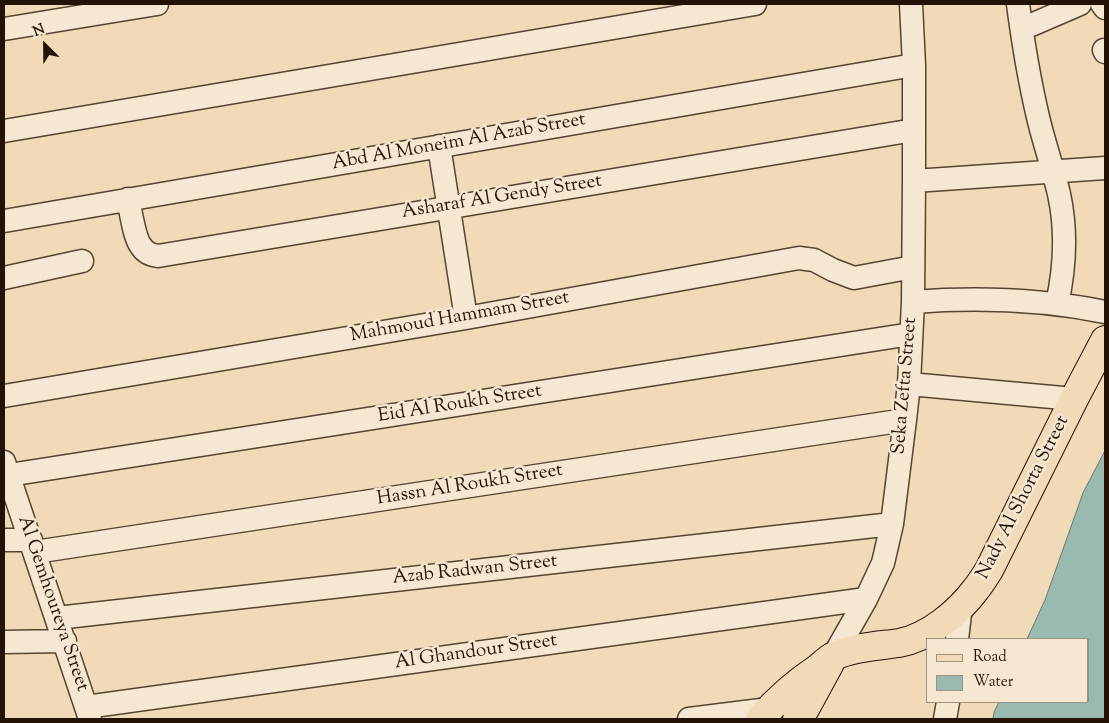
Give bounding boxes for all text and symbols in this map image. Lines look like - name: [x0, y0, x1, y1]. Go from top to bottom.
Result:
- north arrow: [20, 20, 70, 70]
- text: N: [30, 20, 48, 43]
- street label: Abd Al Moneim Al Azab Street: [330, 109, 588, 177]
- street label: Asharaf Al Gendy Street: [400, 171, 604, 225]
- street label: Mahmoud Hammam Street: [349, 288, 571, 348]
- street label: Seka Zefta Street: [889, 316, 923, 456]
- street label: Eid Al Roukh Street: [377, 381, 543, 429]
- street label: Nady Al Shorta Street: [973, 412, 1075, 584]
- street label: Hassn Al Roukh Street: [375, 460, 565, 512]
- street label: Al Gemhoureya Street: [11, 513, 93, 695]
- street label: Azab Radwan Street: [391, 551, 559, 591]
- street label: Al Ghandour Street: [394, 630, 558, 676]
- legend: [926, 638, 1089, 703]
- text: Road: [973, 647, 1007, 668]
- text: Water: [973, 672, 1013, 693]

